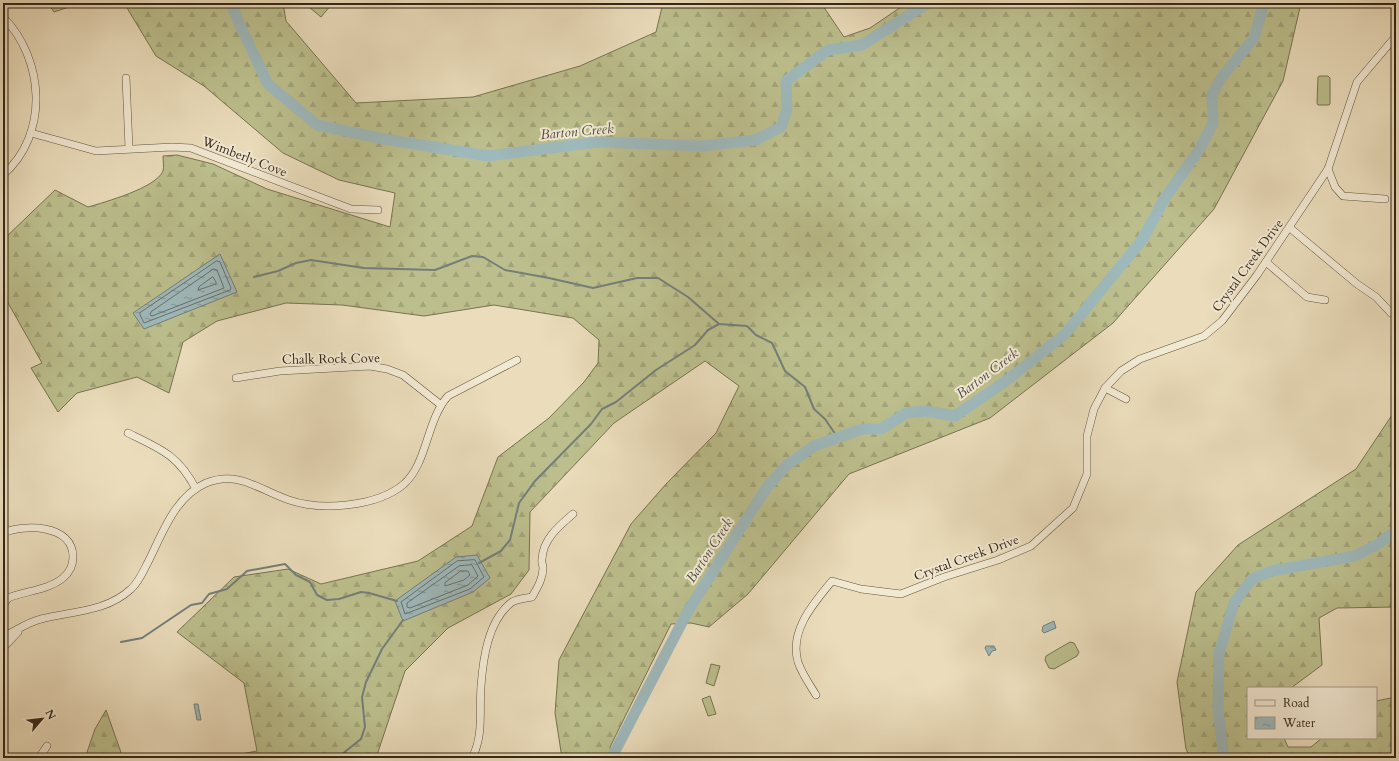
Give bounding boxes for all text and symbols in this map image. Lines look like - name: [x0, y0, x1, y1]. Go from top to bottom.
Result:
- water label: Barton Creek: [540, 119, 615, 144]
- street label: Wimberly Cove: [199, 132, 290, 181]
- street label: Crystal Creek Drive: [1208, 215, 1288, 316]
- water label: Barton Creek: [952, 344, 1022, 403]
- street label: Chalk Rock Cove: [282, 349, 380, 369]
- water label: Barton Creek: [681, 514, 737, 586]
- street label: Crystal Creek Drive: [911, 531, 1022, 585]
- legend: [1247, 687, 1377, 739]
- text: Road: [1283, 695, 1310, 711]
- north arrow: [22, 699, 62, 739]
- text: N: [42, 707, 59, 723]
- text: Water: [1282, 715, 1316, 731]

